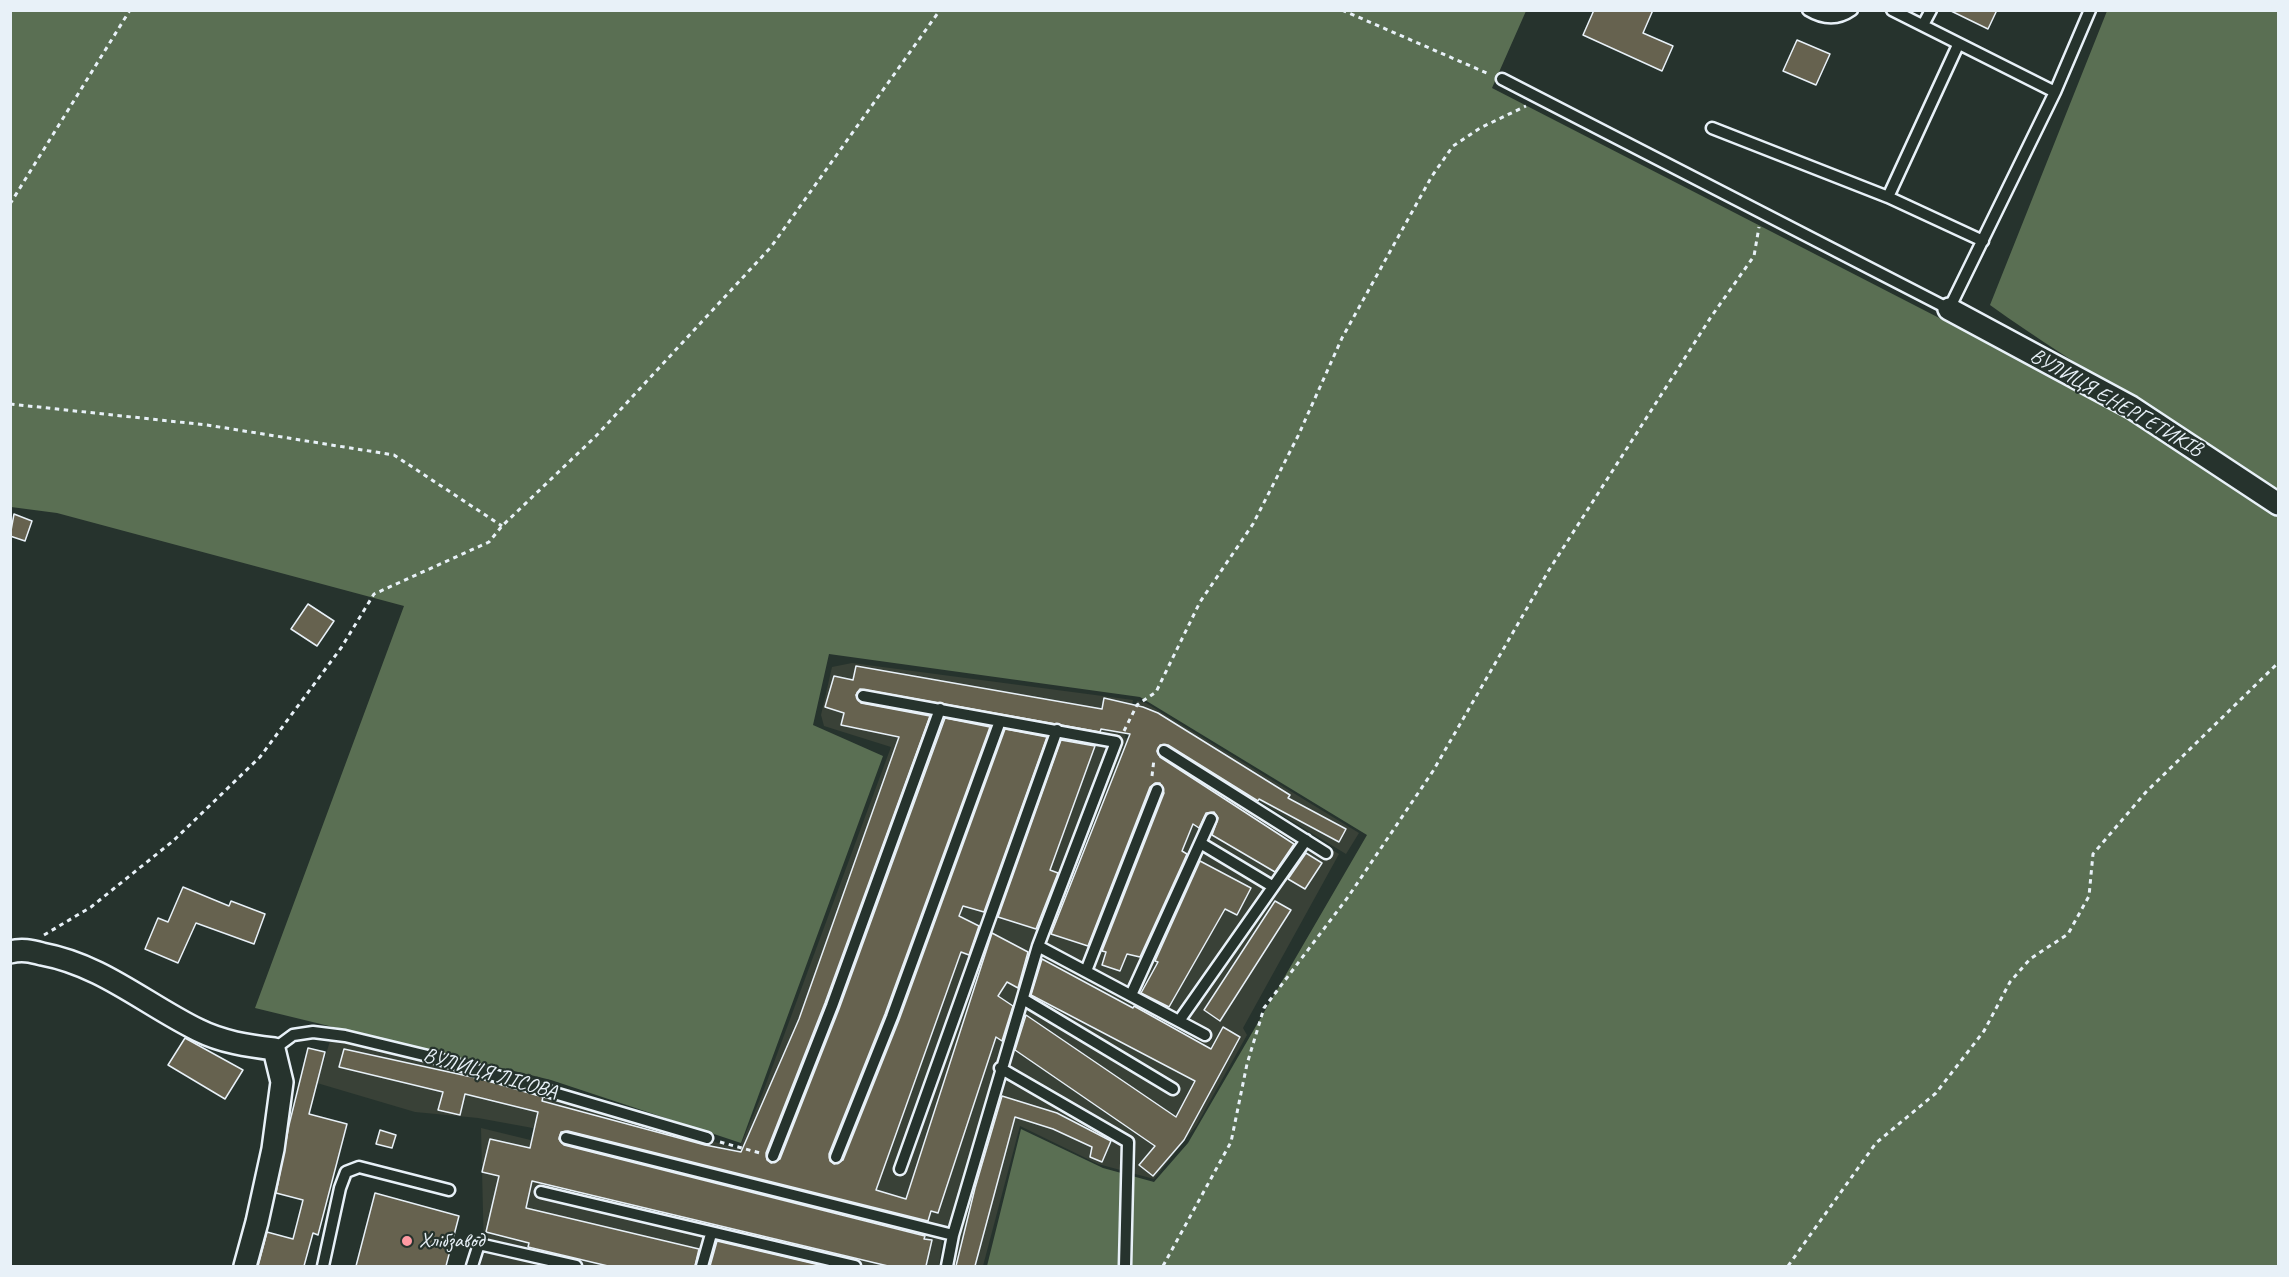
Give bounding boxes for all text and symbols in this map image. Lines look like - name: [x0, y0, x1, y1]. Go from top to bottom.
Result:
- street label: ВУЛИЦЯ ЕНЕРГЕТИКІВ: [2025, 343, 2207, 463]
- street label: ВУЛИЦЯ ЛІСОВА: [420, 1043, 560, 1105]
- place label: Хлібзавод: [419, 1228, 484, 1254]
- marker: Хлібзавод: [400, 1234, 414, 1248]

